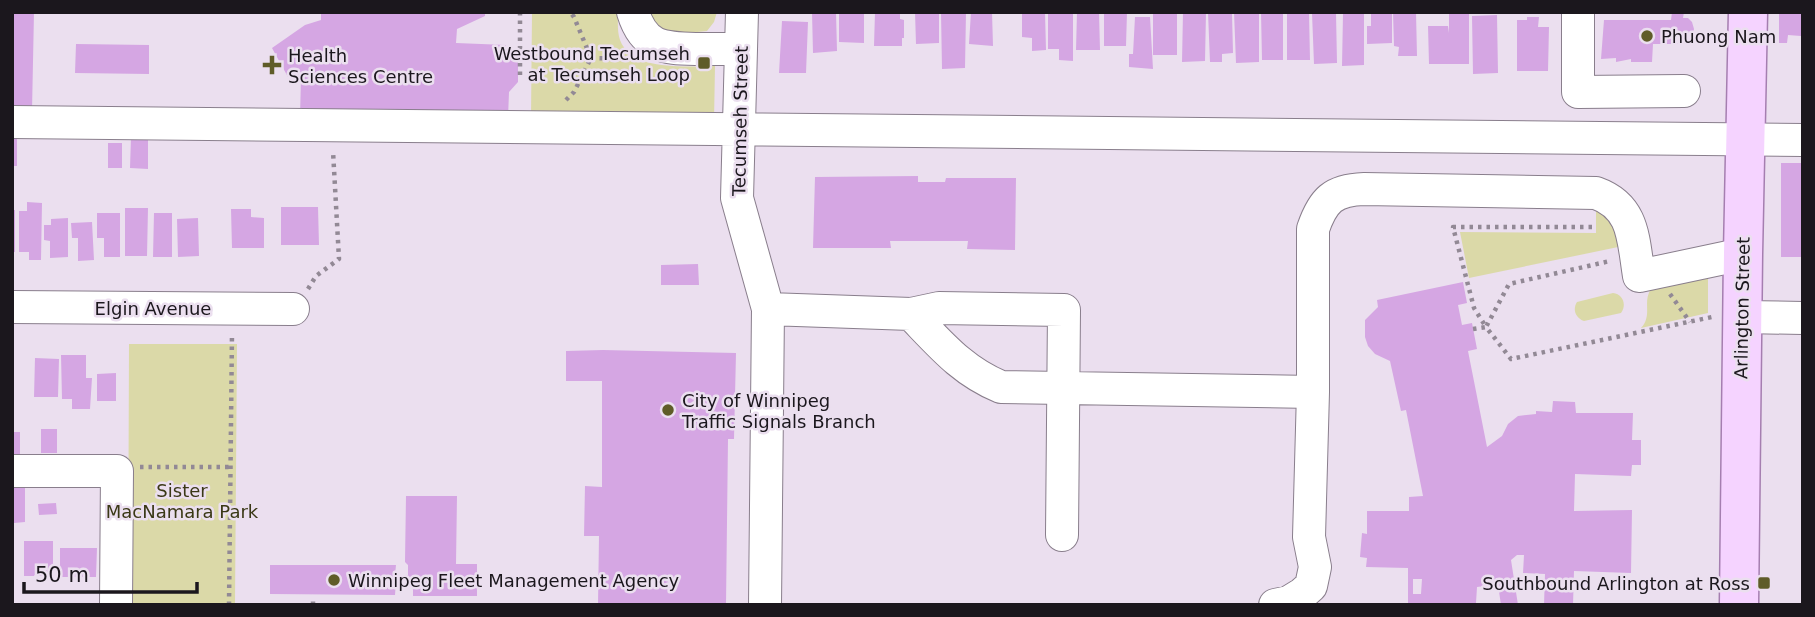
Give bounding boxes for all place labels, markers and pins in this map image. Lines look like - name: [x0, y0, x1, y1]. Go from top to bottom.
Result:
- place label: Phuong Nam: [1661, 26, 1776, 47]
- marker: Phuong Nam: [1639, 28, 1655, 44]
- place label: Westbound Tecumseh at Tecumseh Loop: [494, 43, 690, 85]
- place label: Health Sciences Centre: [288, 45, 433, 87]
- marker: Health Sciences Centre: [262, 55, 282, 75]
- marker: Westbound Tecumseh at Tecumseh Loop: [696, 55, 712, 71]
- place label: City of Winnipeg Traffic Signals Branch: [681, 390, 876, 432]
- marker: City of Winnipeg Traffic Signals Branch: [660, 402, 676, 418]
- place label: Winnipeg Fleet Management Agency: [348, 570, 680, 591]
- marker: Winnipeg Fleet Management Agency: [326, 572, 342, 588]
- place label: Southbound Arlington at Ross: [1482, 573, 1750, 594]
- marker: Southbound Arlington at Ross: [1756, 575, 1772, 591]

